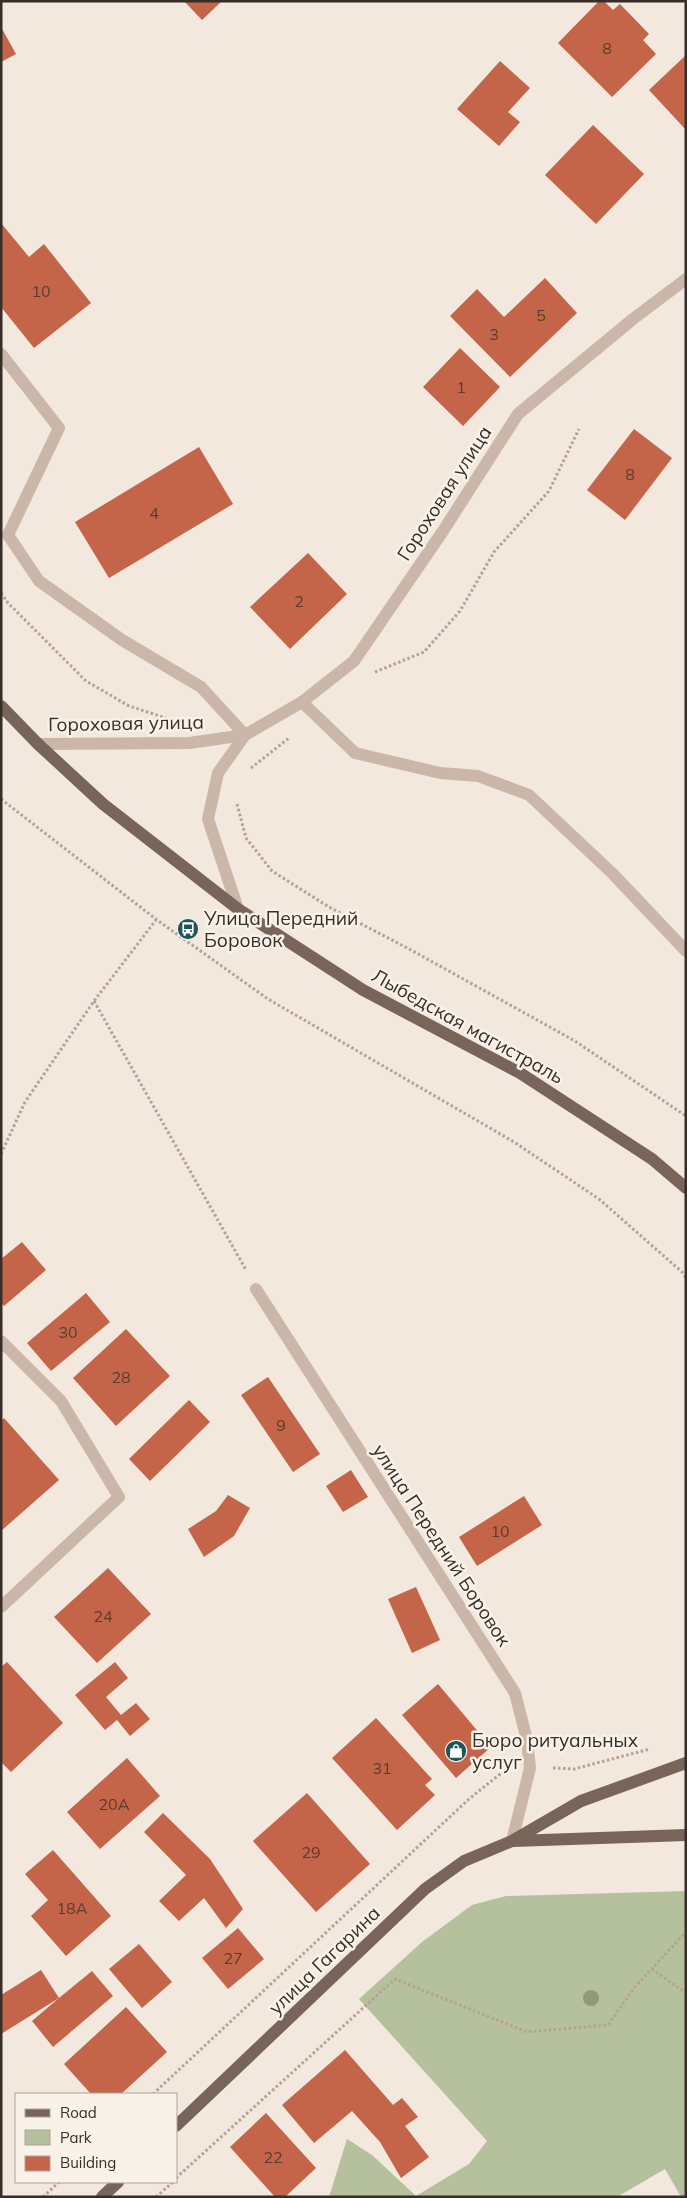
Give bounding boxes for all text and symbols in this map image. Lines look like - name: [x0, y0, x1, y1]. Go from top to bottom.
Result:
- house number: 8: [602, 38, 612, 58]
- house number: 10: [31, 281, 51, 301]
- house number: 5: [536, 305, 546, 325]
- house number: 3: [489, 324, 499, 344]
- house number: 1: [456, 377, 466, 397]
- street label: Гороховая улица: [391, 421, 497, 565]
- house number: 8: [625, 464, 635, 484]
- house number: 4: [149, 503, 159, 523]
- house number: 2: [294, 591, 304, 611]
- street label: Гороховая улица: [48, 710, 204, 736]
- place label: Улица Передний Боровок: [203, 906, 358, 952]
- bus stop icon: Улица Передний Боровок: [176, 917, 200, 941]
- street label: Лыбедская магистраль: [368, 963, 568, 1089]
- house number: 30: [58, 1322, 78, 1342]
- house number: 28: [111, 1367, 131, 1387]
- house number: 9: [276, 1415, 286, 1435]
- street label: улица Передний Боровок: [368, 1439, 517, 1651]
- house number: 10: [490, 1521, 510, 1541]
- house number: 24: [93, 1606, 113, 1626]
- place label: Бюро ритуальных услуг: [472, 1728, 639, 1774]
- shop icon: Бюро ритуальных услуг: [444, 1739, 468, 1763]
- house number: 31: [372, 1758, 392, 1778]
- house number: 20А: [99, 1794, 130, 1814]
- house number: 29: [301, 1842, 321, 1862]
- house number: 18А: [57, 1898, 88, 1918]
- street label: улица Гагарина: [263, 1901, 385, 2019]
- house number: 27: [223, 1948, 243, 1968]
- legend: [15, 2093, 178, 2183]
- text: Road: [60, 2103, 97, 2122]
- text: Park: [60, 2128, 92, 2147]
- house number: 22: [263, 2147, 283, 2167]
- text: Building: [60, 2153, 116, 2172]

